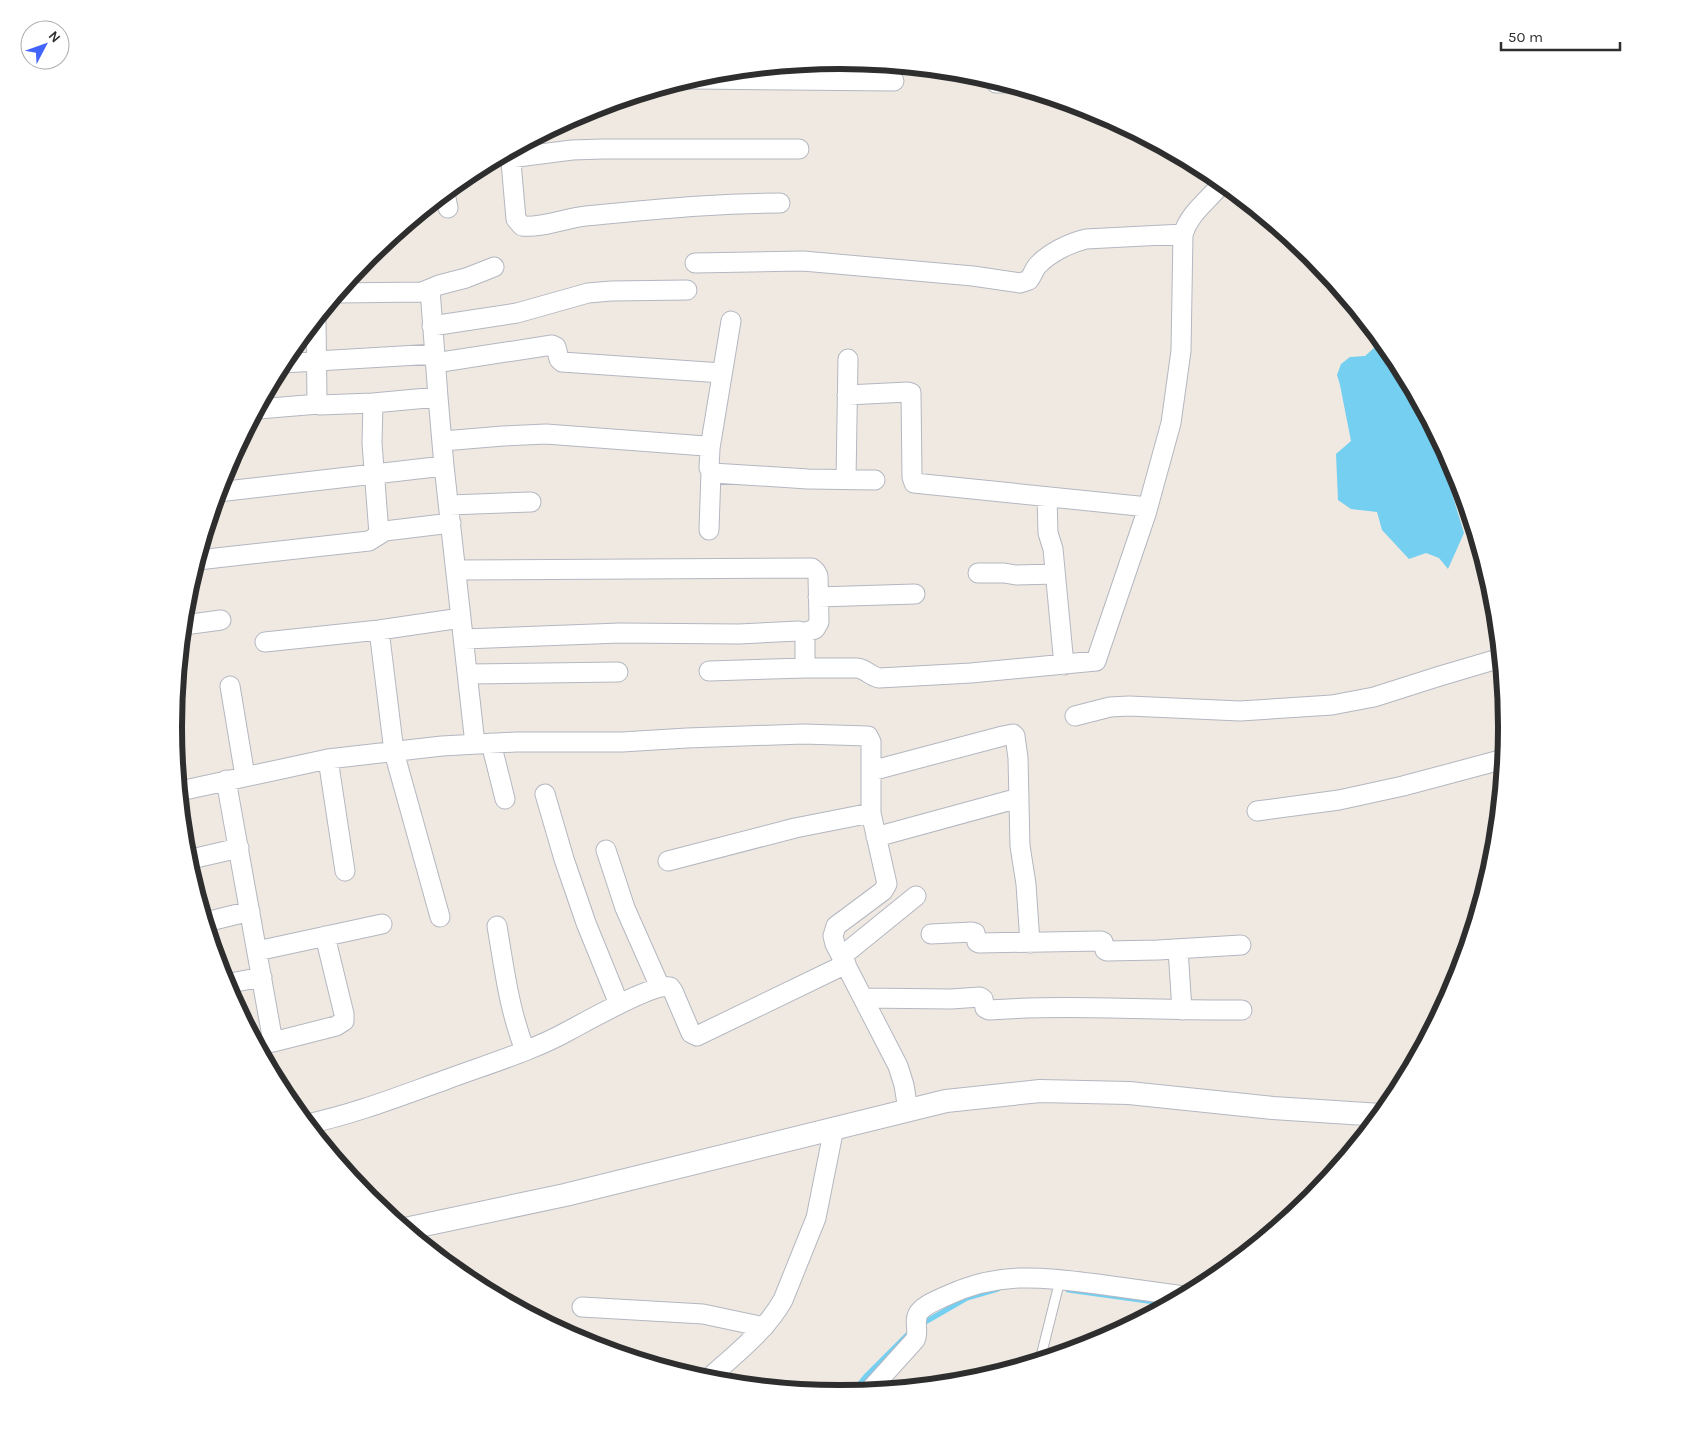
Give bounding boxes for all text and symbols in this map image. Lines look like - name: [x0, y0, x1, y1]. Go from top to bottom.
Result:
- north arrow: [20, 20, 70, 70]
- scale bar: [1501, 20, 1620, 52]
- text: N: [45, 27, 64, 46]
- text: 50 m: [1508, 28, 1543, 46]

